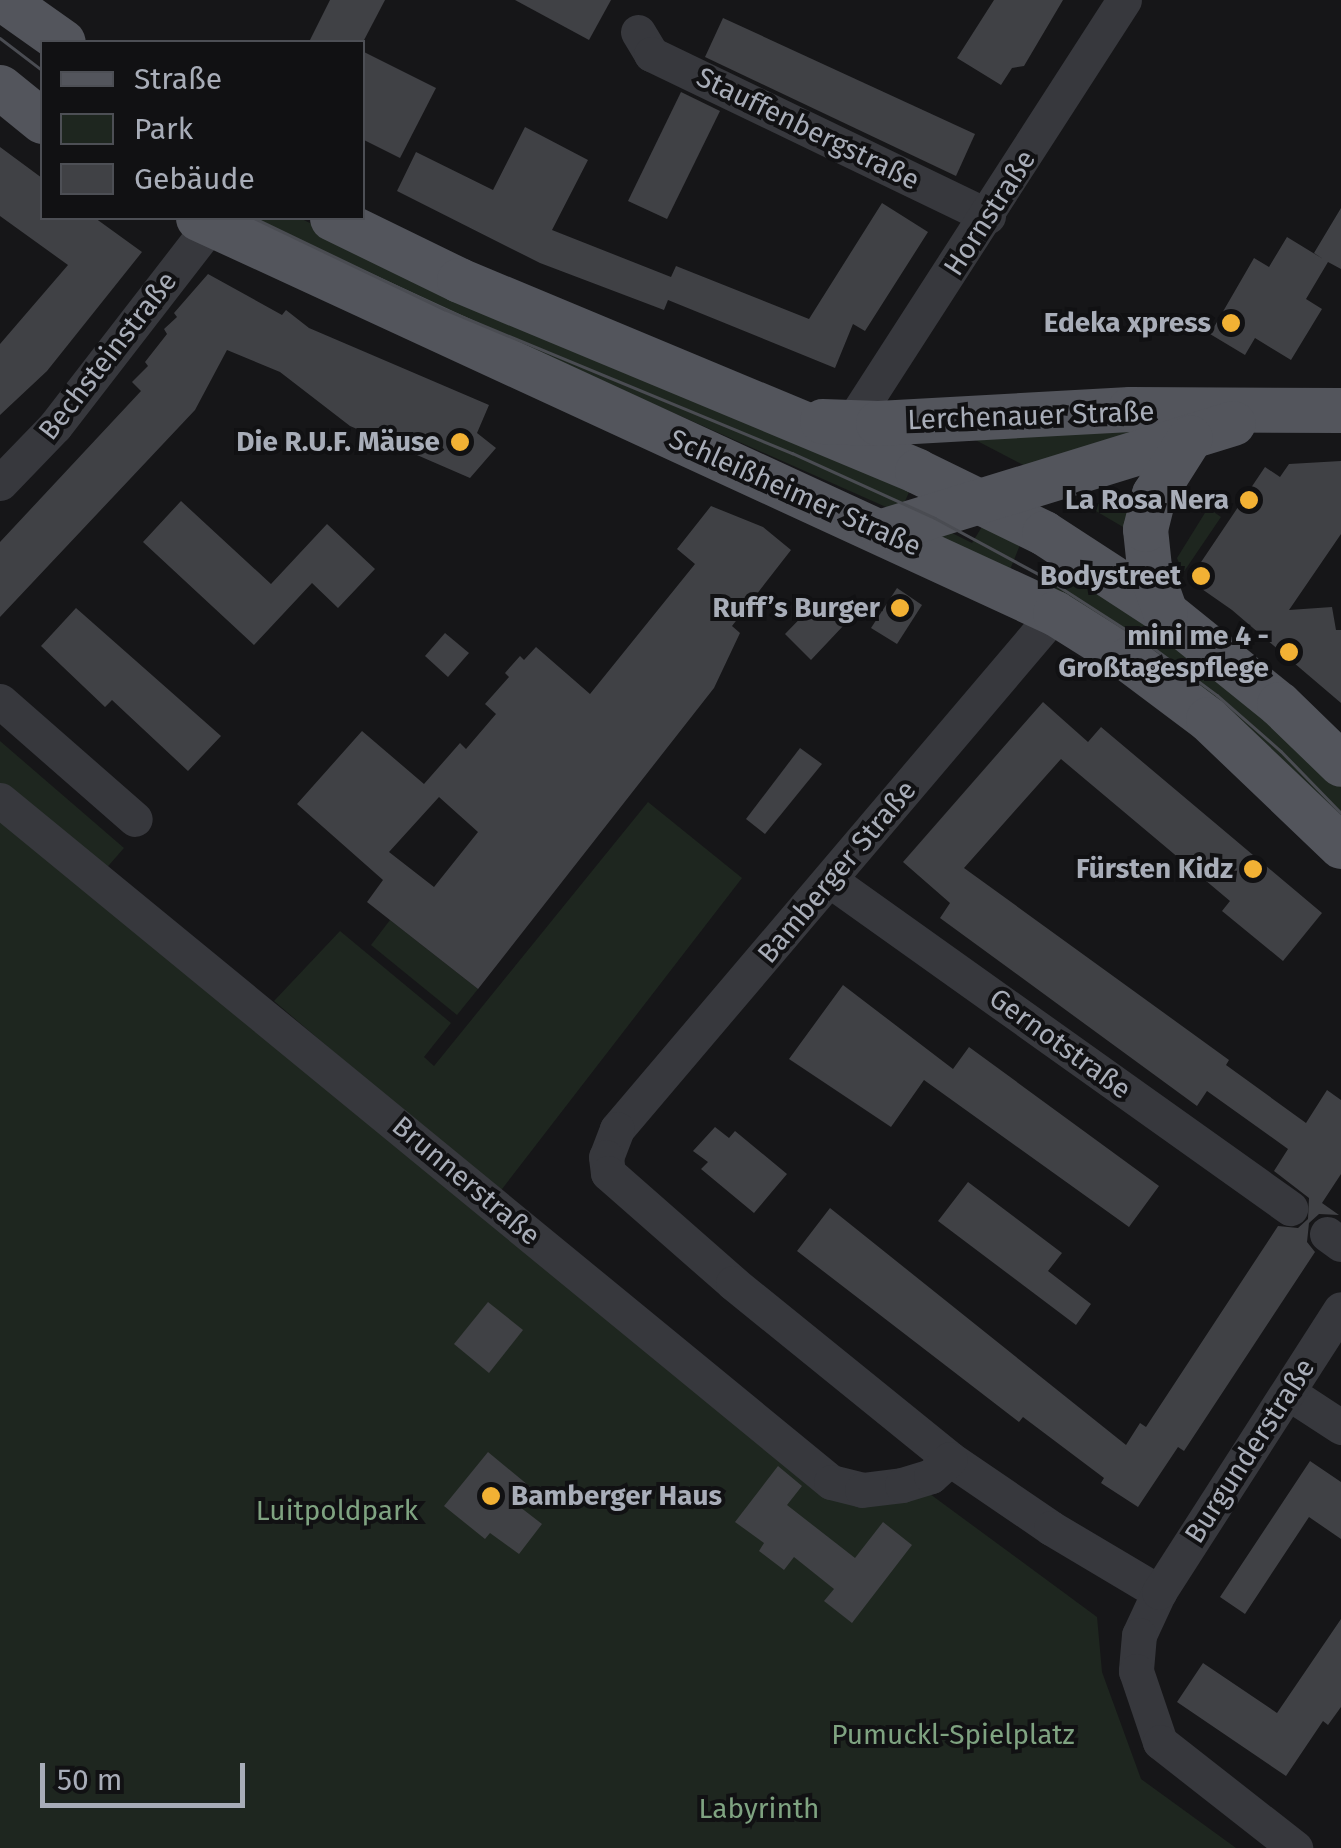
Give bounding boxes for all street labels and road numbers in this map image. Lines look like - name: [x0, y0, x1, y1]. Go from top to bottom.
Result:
- street label: Stauffenbergstraße: [691, 61, 925, 197]
- street label: Hornstraße: [937, 144, 1043, 282]
- street label: Bechsteinstraße: [32, 265, 184, 447]
- street label: Lerchenauer Straße: [907, 395, 1155, 437]
- street label: Schleißheimer Straße: [664, 422, 926, 564]
- street label: Bamberger Straße: [751, 774, 923, 970]
- street label: Gernotstraße: [983, 981, 1137, 1107]
- street label: Brunnerstraße: [385, 1109, 547, 1253]
- street label: Burgunderstraße: [1178, 1352, 1322, 1550]

